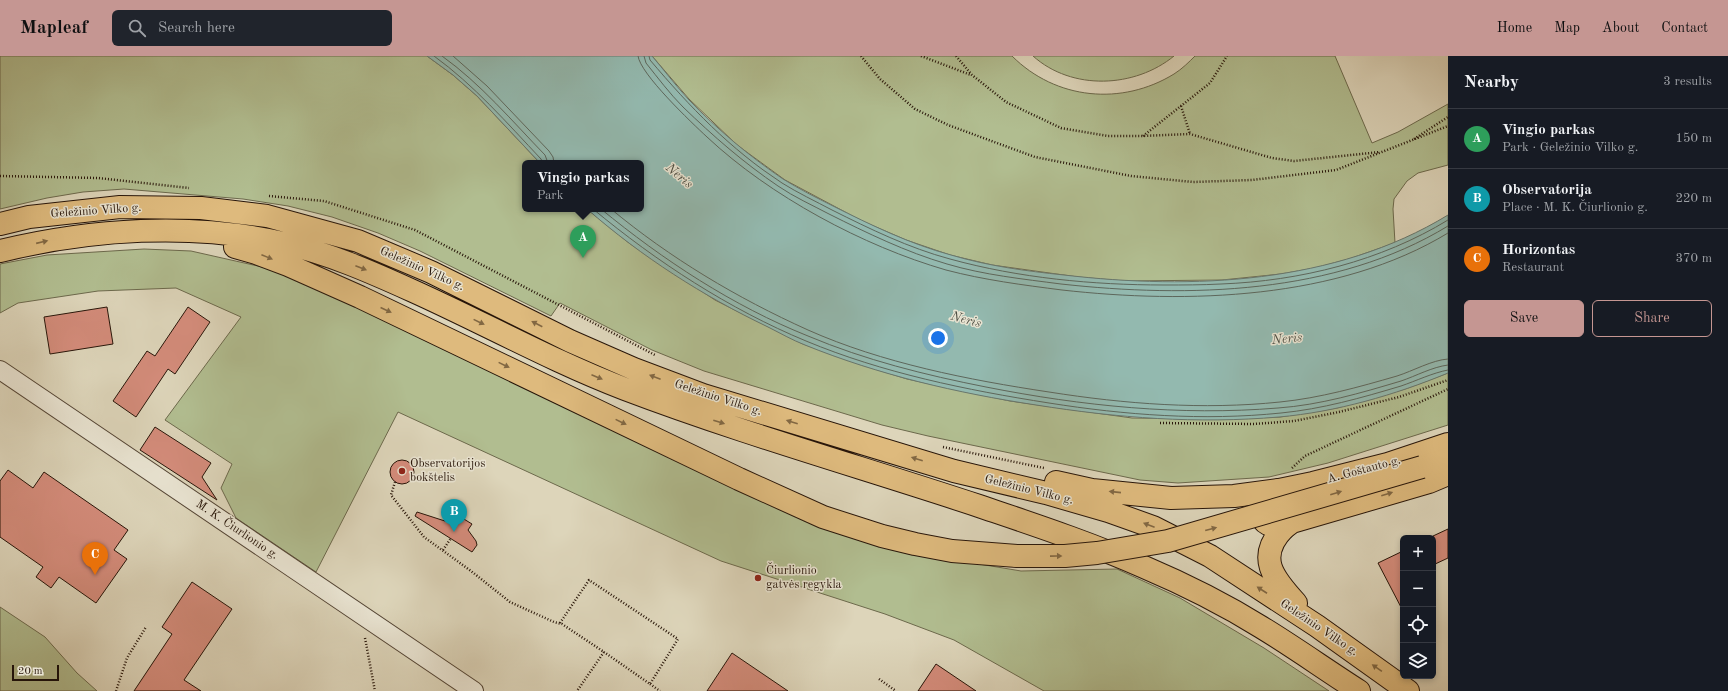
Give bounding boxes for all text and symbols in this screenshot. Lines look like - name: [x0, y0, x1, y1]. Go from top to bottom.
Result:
- search box: [112, 10, 392, 46]
- icon: search: [126, 17, 148, 39]
- text: Mapleaf: [20, 19, 88, 38]
- text: Search here: [158, 21, 235, 36]
- text: Home: [1497, 21, 1532, 35]
- text: Map: [1554, 21, 1580, 35]
- text: About: [1602, 21, 1639, 35]
- text: Contact: [1661, 21, 1708, 35]
- text: Nearby: [1464, 74, 1519, 91]
- text: 3 results: [1663, 75, 1712, 88]
- text: Vingio parkas: [1502, 123, 1595, 138]
- text: A: [1472, 132, 1482, 145]
- text: 150 m: [1675, 132, 1712, 145]
- text: Park · Geležinio Vilko g.: [1502, 141, 1638, 154]
- popup: [522, 160, 644, 212]
- water label: Neris: [662, 160, 695, 191]
- text: Vingio parkas: [537, 171, 629, 186]
- text: Observatorija: [1502, 183, 1592, 198]
- text: Park: [537, 189, 563, 202]
- text: B: [1472, 192, 1482, 205]
- text: 220 m: [1675, 192, 1712, 205]
- text: Place · M. K. Čiurlionio g.: [1502, 201, 1648, 214]
- street label: Geležinio Vilko g.: [50, 202, 142, 220]
- pin: A: [570, 225, 596, 258]
- one-way arrow: [35, 239, 48, 245]
- text: Horizontas: [1502, 243, 1575, 258]
- street label: Geležinio Vilko g.: [378, 245, 466, 293]
- text: C: [1473, 252, 1481, 265]
- text: 370 m: [1675, 252, 1712, 265]
- one-way arrow: [262, 255, 274, 261]
- text: Restaurant: [1502, 261, 1564, 274]
- one-way arrow: [356, 265, 368, 271]
- button: Save: [1464, 300, 1584, 337]
- button: Share: [1592, 300, 1712, 337]
- one-way arrow: [381, 307, 392, 313]
- water label: Neris: [948, 309, 983, 330]
- one-way arrow: [474, 319, 485, 325]
- one-way arrow: [531, 321, 542, 328]
- your location: [928, 328, 948, 348]
- water label: Neris: [1270, 331, 1304, 347]
- one-way arrow: [498, 362, 509, 368]
- one-way arrow: [592, 374, 603, 380]
- one-way arrow: [649, 374, 661, 380]
- street label: Geležinio Vilko g.: [673, 378, 763, 418]
- one-way arrow: [615, 419, 627, 425]
- one-way arrow: [713, 419, 725, 425]
- one-way arrow: [786, 419, 798, 425]
- street label: A. Goštauto g.: [1326, 454, 1402, 486]
- one-way arrow: [910, 456, 922, 462]
- place label: Observatorijos bokštelis: [410, 458, 485, 484]
- marker: Observatorijos bokštelis: [397, 466, 407, 476]
- street label: Geležinio Vilko g.: [983, 473, 1075, 507]
- one-way arrow: [1108, 489, 1121, 495]
- one-way arrow: [1330, 490, 1342, 496]
- one-way arrow: [1382, 491, 1394, 497]
- street label: M. K. Čiurlionio g.: [194, 495, 283, 562]
- pin: B: [441, 499, 467, 532]
- one-way arrow: [1142, 522, 1154, 528]
- one-way arrow: [1205, 526, 1217, 532]
- map controls: [1400, 535, 1436, 679]
- button: +: [1400, 535, 1436, 571]
- pin: C: [82, 542, 108, 575]
- one-way arrow: [1050, 553, 1063, 559]
- place label: Čiurlionio gatvės regykla: [766, 561, 842, 591]
- button: −: [1400, 571, 1436, 607]
- marker: Čiurlionio gatvės regykla: [753, 573, 763, 583]
- one-way arrow: [1256, 586, 1267, 593]
- street label: Geležinio Vilko g.: [1278, 598, 1360, 658]
- button: locate: [1400, 607, 1436, 643]
- button: layers: [1400, 643, 1436, 679]
- scale bar: [12, 663, 59, 682]
- one-way arrow: [1371, 664, 1382, 672]
- text: 20 m: [18, 666, 43, 677]

